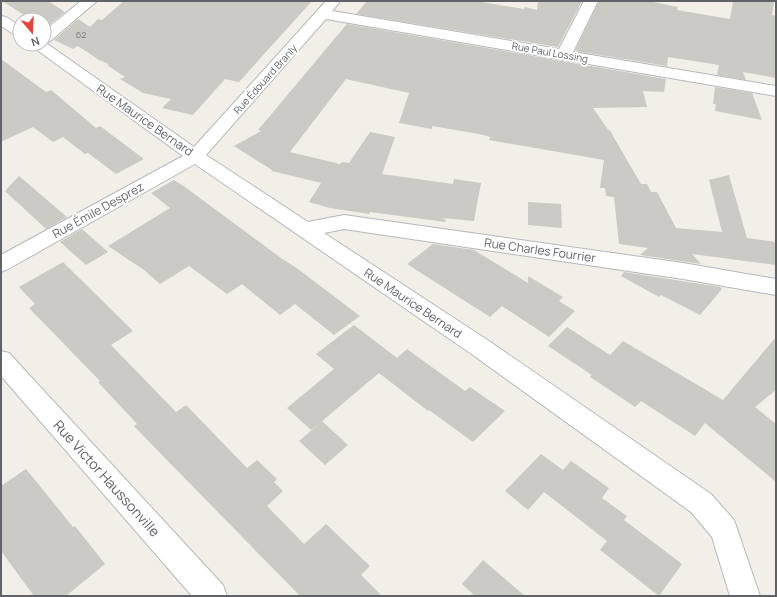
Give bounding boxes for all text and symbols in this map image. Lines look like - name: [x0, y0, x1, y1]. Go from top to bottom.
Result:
- north arrow: [12, 12, 52, 52]
- house number: 62: [76, 28, 86, 41]
- text: N: [29, 34, 42, 50]
- street label: Rue Paul Lossing: [511, 38, 589, 66]
- street label: Rue Édouard Branly: [230, 41, 301, 117]
- street label: Rue Maurice Bernard: [93, 80, 197, 160]
- street label: Rue Émile Desprez: [49, 178, 147, 242]
- street label: Rue Charles Fourrier: [483, 234, 597, 266]
- street label: Rue Maurice Bernard: [361, 264, 465, 342]
- street label: Rue Victor Haussonville: [49, 416, 165, 540]

